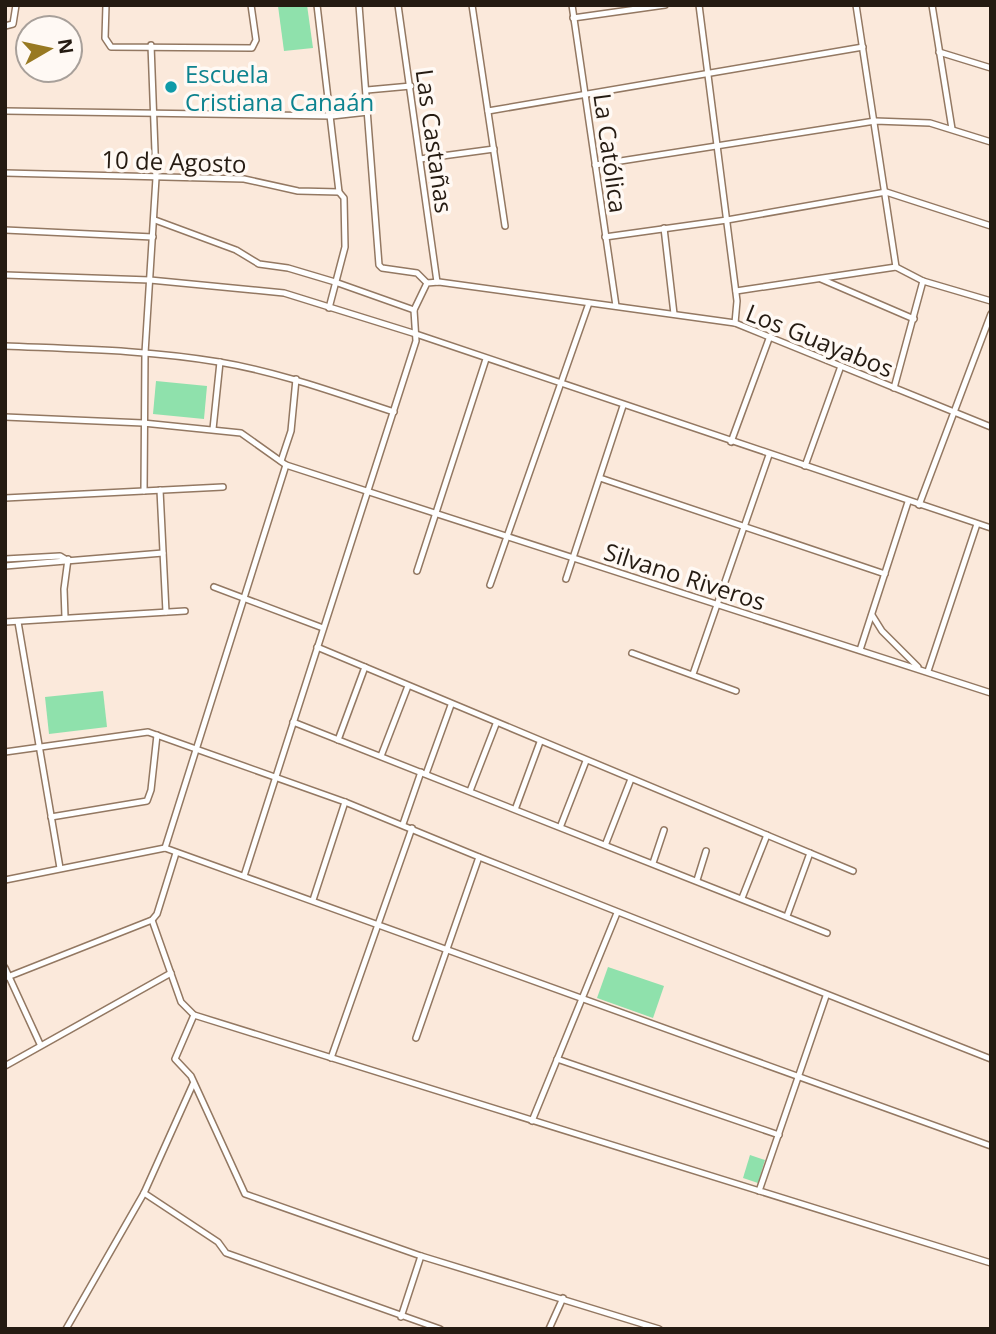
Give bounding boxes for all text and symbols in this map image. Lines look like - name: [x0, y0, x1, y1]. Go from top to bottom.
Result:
- north arrow: [14, 14, 84, 84]
- text: N: [52, 37, 80, 56]
- place label: Escuela Cristiana Canaán: [185, 57, 374, 118]
- street label: Las Castañas: [409, 67, 461, 215]
- marker: Escuela Cristiana Canaán: [163, 79, 179, 95]
- street label: La Católica: [586, 91, 636, 215]
- street label: 10 de Agosto: [101, 142, 247, 180]
- street label: Los Guayabos: [741, 295, 899, 385]
- street label: Silvano Riveros: [600, 534, 770, 618]

